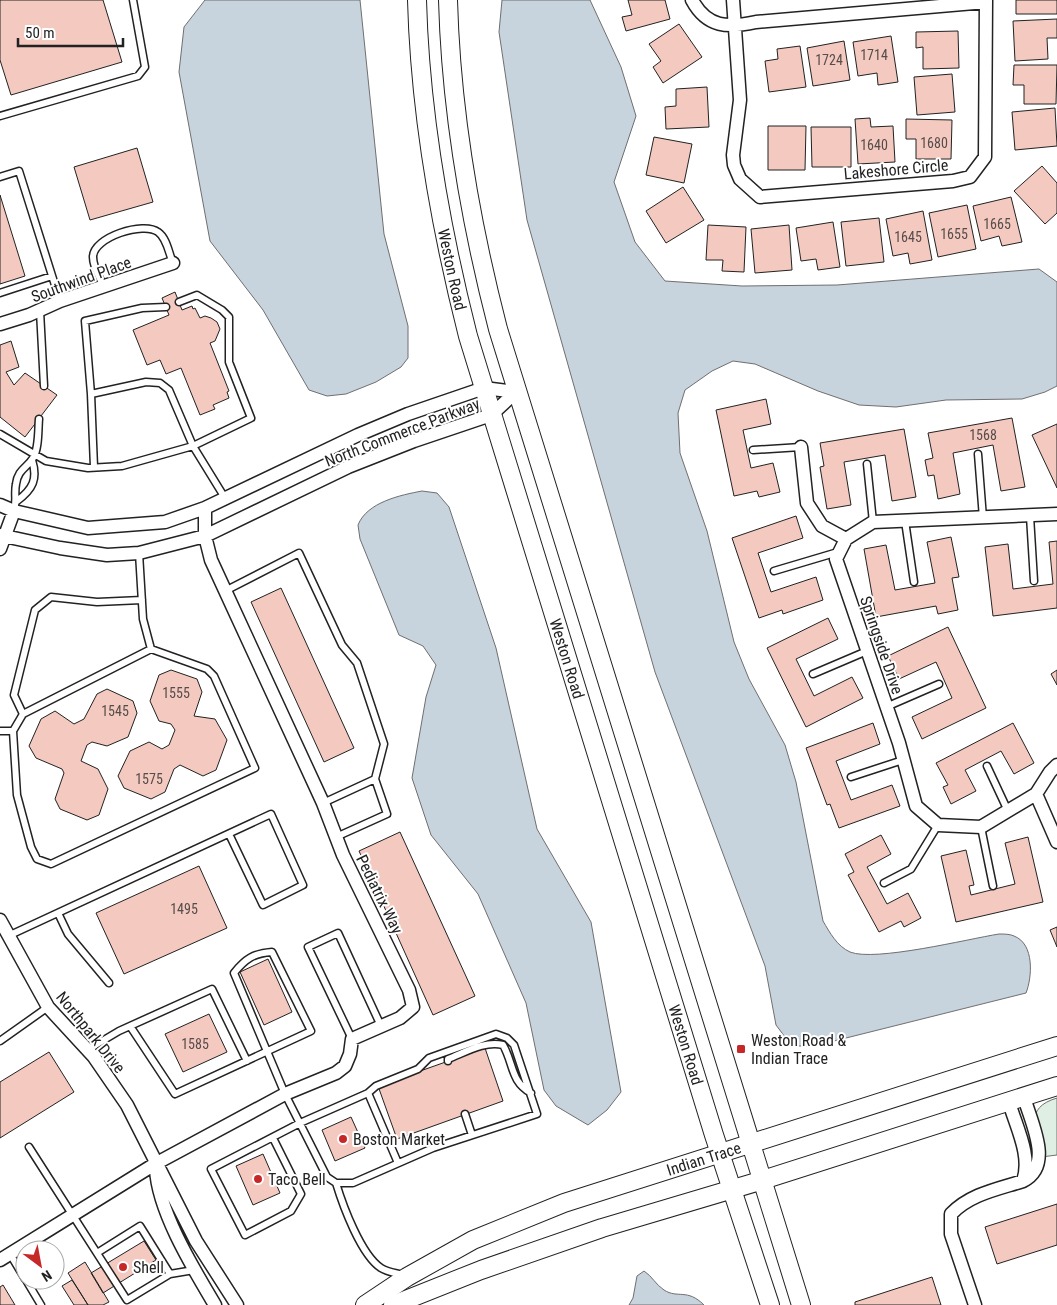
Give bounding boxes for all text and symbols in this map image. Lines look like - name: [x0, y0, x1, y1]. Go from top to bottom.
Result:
- scale bar: [18, 15, 122, 47]
- text: 50 m: [25, 24, 55, 42]
- house number: 1714: [860, 47, 888, 63]
- house number: 1724: [815, 52, 843, 68]
- house number: 1680: [920, 135, 948, 151]
- house number: 1640: [860, 137, 888, 153]
- street label: Lakeshore Circle: [843, 155, 949, 184]
- house number: 1665: [983, 216, 1011, 232]
- house number: 1655: [940, 226, 968, 242]
- street label: Weston Road: [434, 227, 470, 312]
- house number: 1645: [894, 229, 922, 245]
- street label: Southwind Place: [29, 253, 134, 306]
- street label: North Commerce Parkway: [322, 394, 483, 471]
- house number: 1568: [969, 427, 997, 443]
- street label: Springside Drive: [856, 594, 907, 697]
- street label: Weston Road: [546, 616, 588, 701]
- house number: 1555: [162, 685, 190, 701]
- house number: 1545: [101, 703, 129, 719]
- house number: 1575: [135, 771, 163, 787]
- street label: Pediatrix Way: [352, 852, 407, 937]
- house number: 1495: [170, 901, 198, 917]
- street label: Northpark Drive: [52, 988, 129, 1077]
- street label: Weston Road: [664, 1002, 707, 1087]
- place label: Weston Road & Indian Trace: [751, 1031, 847, 1068]
- house number: 1585: [181, 1036, 209, 1052]
- marker: Weston Road & Indian Trace: [735, 1043, 747, 1055]
- place label: Boston Market: [353, 1130, 445, 1149]
- marker: Boston Market: [337, 1133, 349, 1145]
- street label: Indian Trace: [664, 1138, 743, 1180]
- place label: Taco Bell: [268, 1170, 326, 1189]
- marker: Taco Bell: [252, 1173, 264, 1185]
- north arrow: [15, 1240, 65, 1290]
- place label: Shell: [133, 1258, 164, 1277]
- marker: Shell: [117, 1261, 129, 1273]
- text: N: [39, 1267, 55, 1285]

